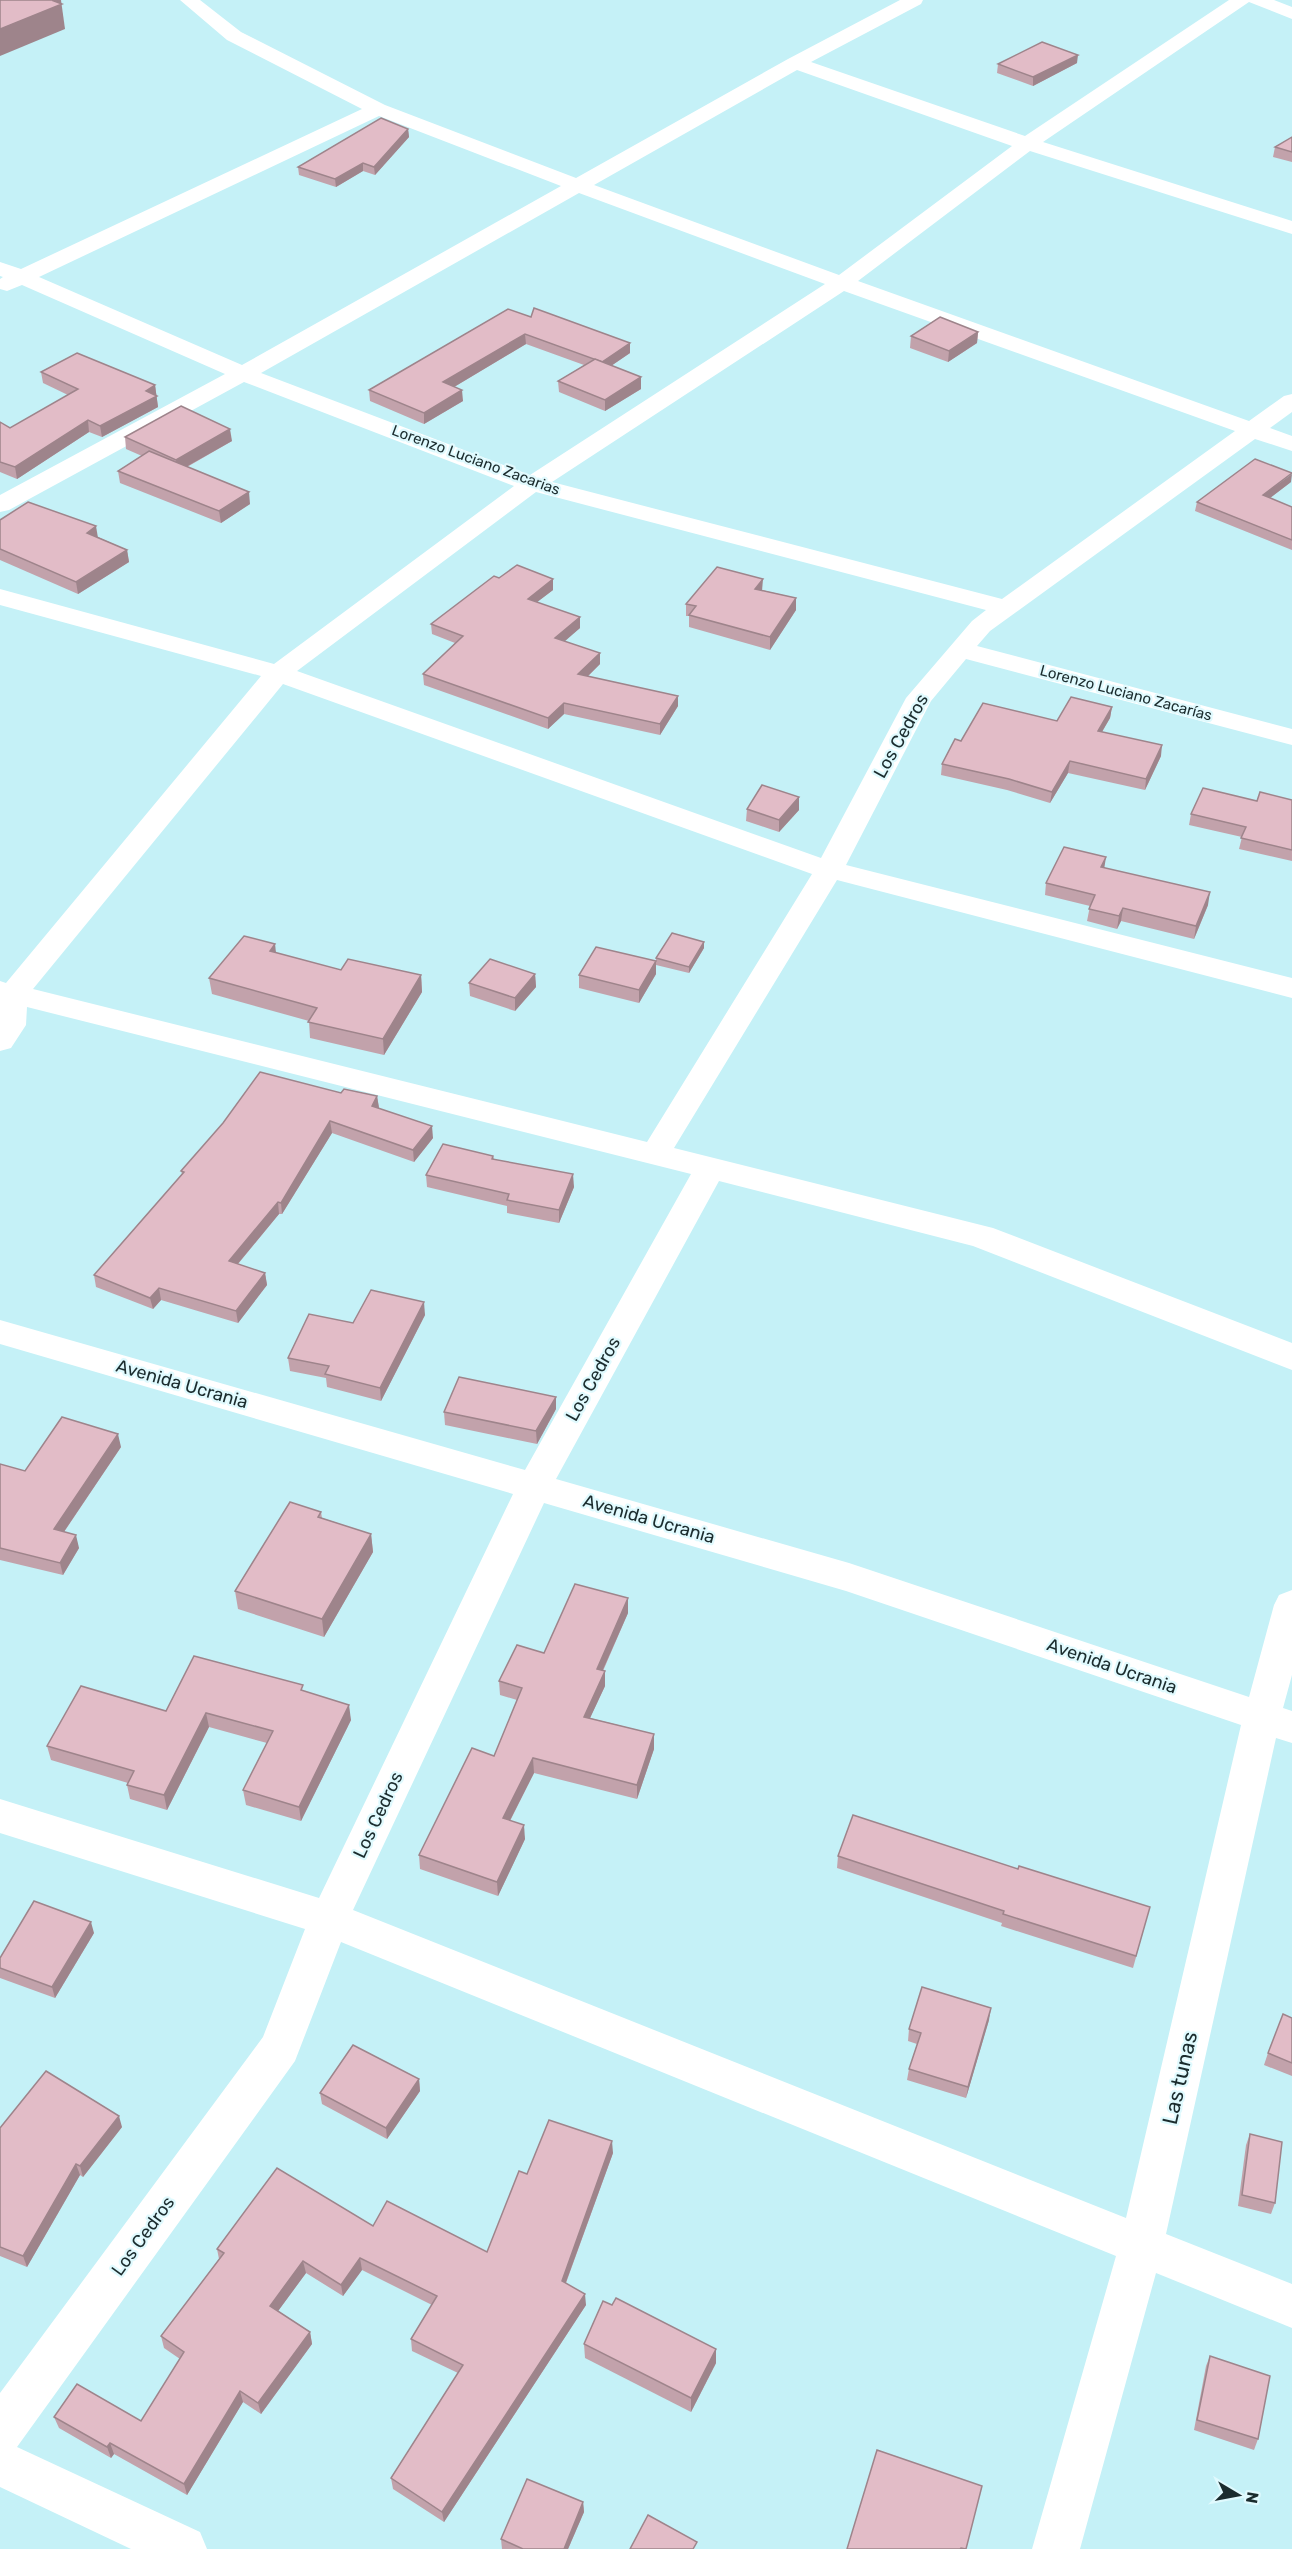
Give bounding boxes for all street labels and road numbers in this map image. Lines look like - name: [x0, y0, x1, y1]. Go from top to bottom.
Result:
- street label: Lorenzo Luciano Zacarias: [389, 421, 563, 499]
- street label: Lorenzo Luciano Zacarías: [1038, 661, 1214, 725]
- street label: Los Cedros: [869, 690, 933, 782]
- street label: Los Cedros: [561, 1333, 625, 1425]
- street label: Avenida Ucrania: [114, 1355, 250, 1413]
- street label: Avenida Ucrania: [581, 1490, 717, 1548]
- street label: Avenida Ucrania: [1044, 1633, 1180, 1699]
- street label: Los Cedros: [348, 1768, 408, 1862]
- street label: Las tunas: [1157, 2029, 1202, 2127]
- street label: Los Cedros: [107, 2192, 179, 2280]

